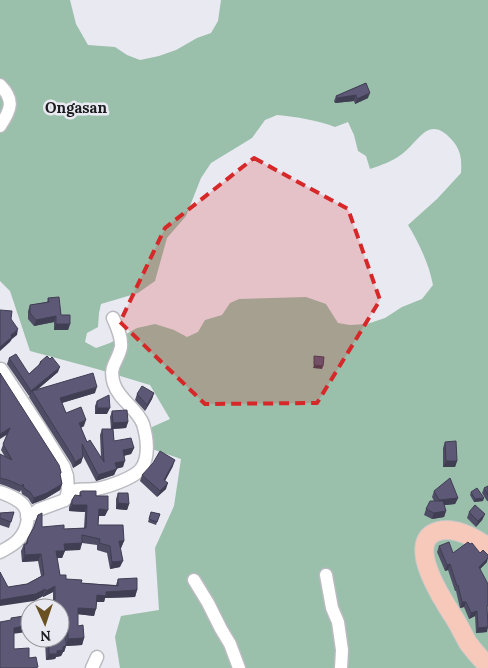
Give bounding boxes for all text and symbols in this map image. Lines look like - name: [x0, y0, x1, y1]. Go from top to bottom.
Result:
- district label: Ongasan: [45, 98, 107, 117]
- north arrow: [20, 598, 70, 648]
- text: N: [40, 627, 52, 645]

